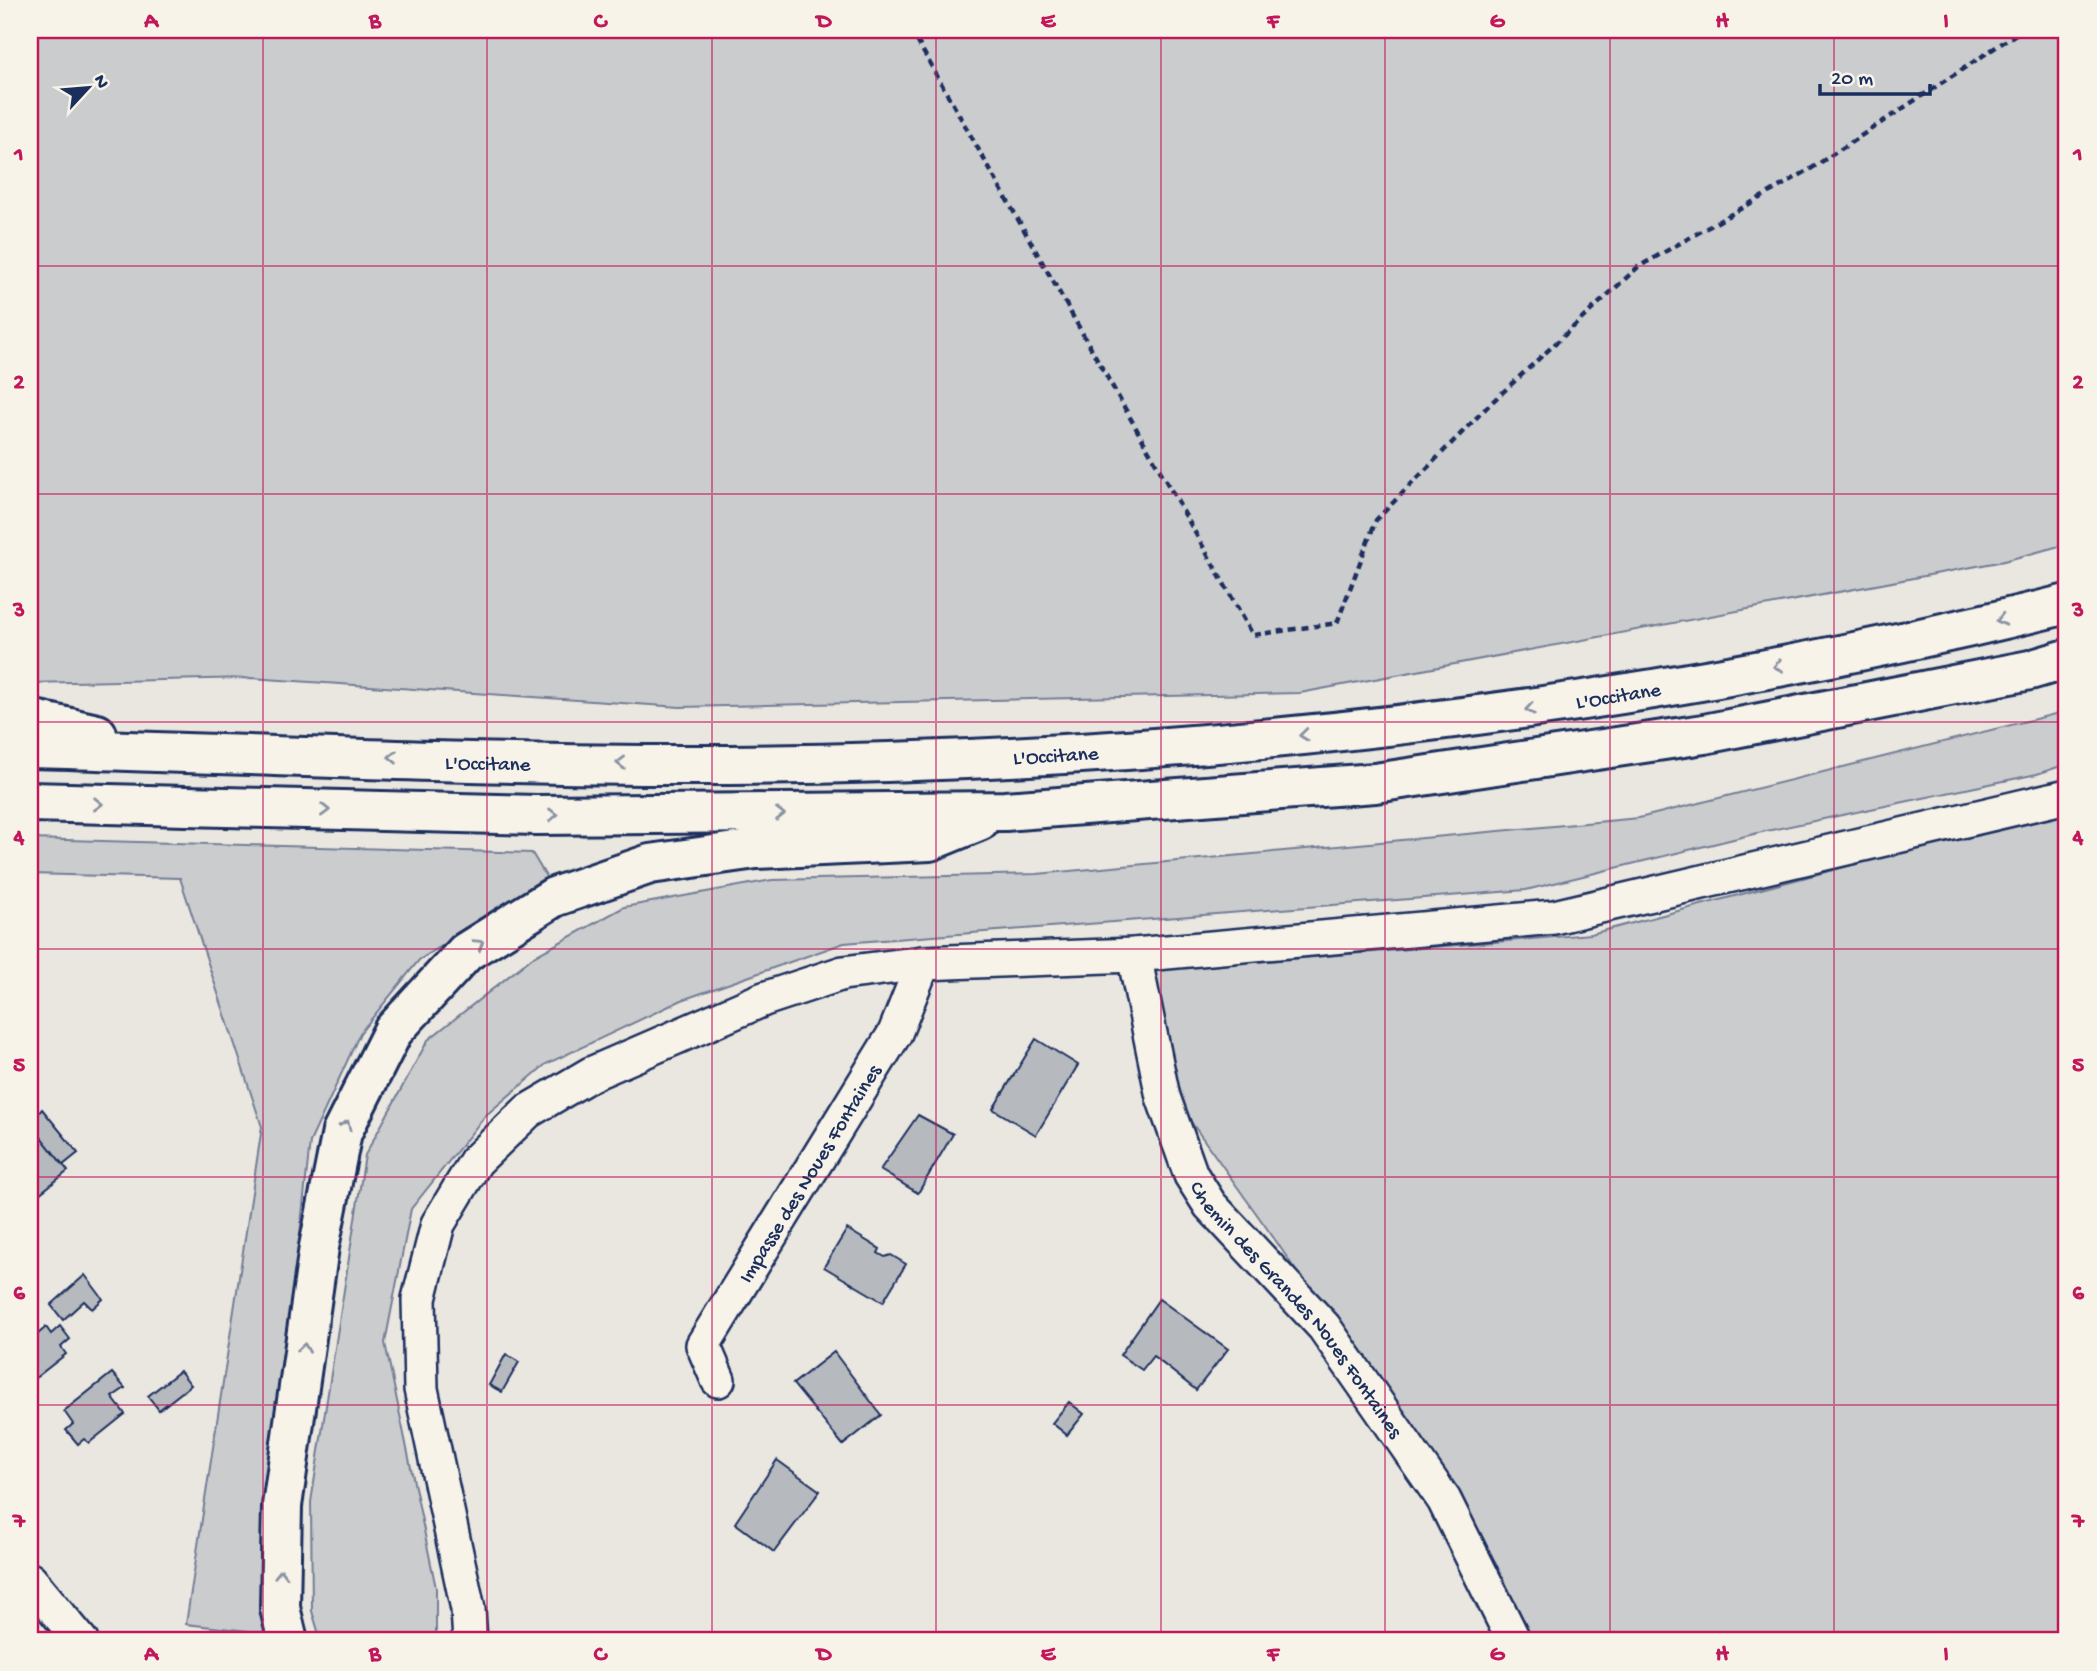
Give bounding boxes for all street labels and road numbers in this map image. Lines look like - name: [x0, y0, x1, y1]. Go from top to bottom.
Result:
- street label: L'Occitane: [1575, 679, 1664, 717]
- street label: L'Occitane: [1012, 743, 1100, 773]
- street label: L'Occitane: [445, 752, 532, 779]
- street label: Impasse des Noues Fontaines: [735, 1060, 889, 1289]
- street label: Chemin des Grandes Noues Fontaines: [1182, 1177, 1407, 1445]

